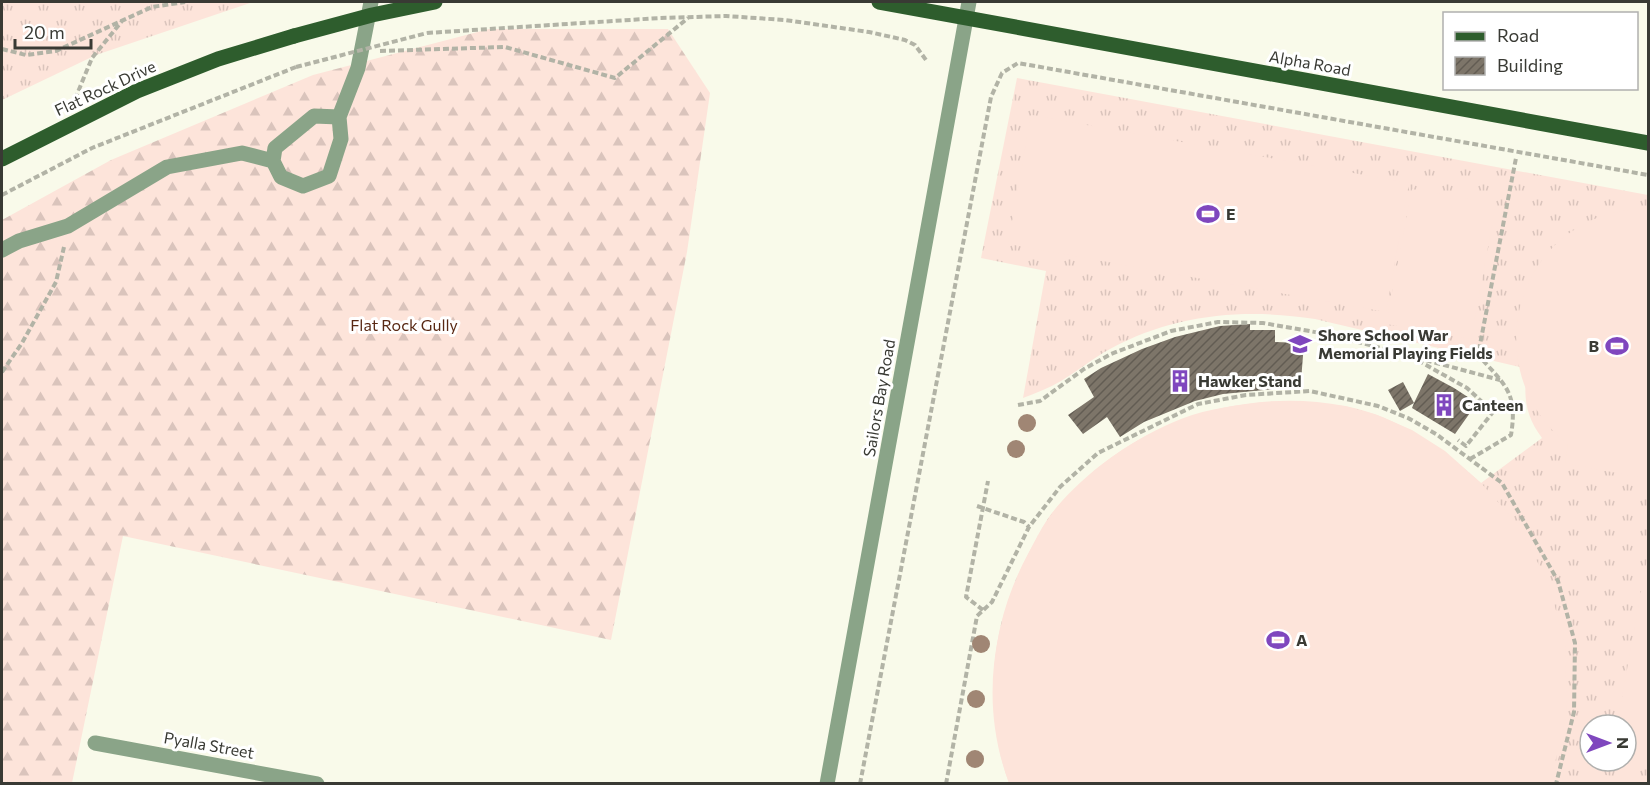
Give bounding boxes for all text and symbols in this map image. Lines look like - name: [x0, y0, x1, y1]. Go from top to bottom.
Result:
- scale bar: [15, 12, 92, 50]
- legend: [1443, 12, 1638, 90]
- text: 20 m: [24, 21, 65, 43]
- text: Road: [1497, 24, 1539, 46]
- street label: Alpha Road: [1268, 46, 1352, 79]
- text: Building: [1497, 54, 1563, 76]
- street label: Flat Rock Drive: [51, 56, 158, 119]
- sports icon: E: [1195, 201, 1221, 227]
- place label: E: [1226, 204, 1236, 223]
- park label: Flat Rock Gully: [350, 315, 458, 334]
- place label: Shore School War Memorial Playing Fields: [1318, 325, 1493, 362]
- school or university icon: Shore School War Memorial Playing Fields: [1287, 331, 1313, 357]
- sports icon: B: [1604, 333, 1630, 359]
- place label: B: [1588, 336, 1599, 355]
- street label: Sailors Bay Road: [859, 338, 898, 458]
- building icon: Hawker Stand: [1167, 368, 1193, 394]
- place label: Hawker Stand: [1198, 371, 1302, 390]
- building icon: Canteen: [1431, 392, 1457, 418]
- place label: Canteen: [1462, 395, 1523, 414]
- sports icon: A: [1265, 627, 1291, 653]
- place label: A: [1296, 630, 1308, 649]
- north arrow: [1578, 713, 1638, 773]
- street label: Pyalla Street: [162, 727, 256, 762]
- text: N: [1614, 737, 1633, 749]

